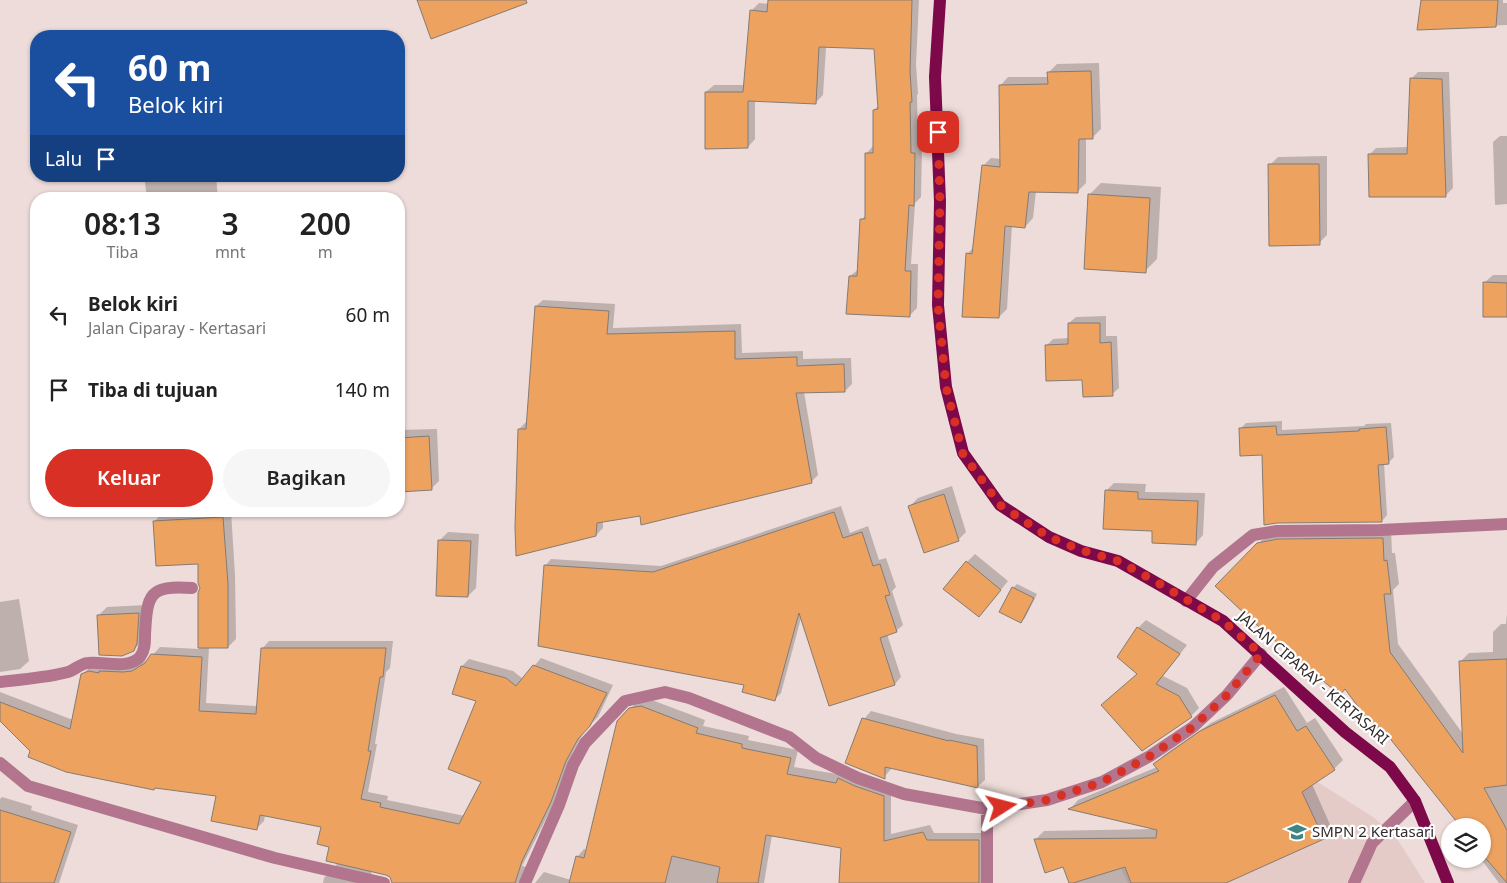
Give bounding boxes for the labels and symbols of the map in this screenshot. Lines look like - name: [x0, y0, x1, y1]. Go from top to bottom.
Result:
- pin: [917, 111, 959, 153]
- street label: JALAN CIPARAY - KERTASARI: [1232, 605, 1393, 748]
- position arrow: [975, 780, 1027, 832]
- school or university icon: SMPN 2 Kertasari: [1286, 821, 1308, 843]
- place label: SMPN 2 Kertasari: [1312, 821, 1434, 841]

